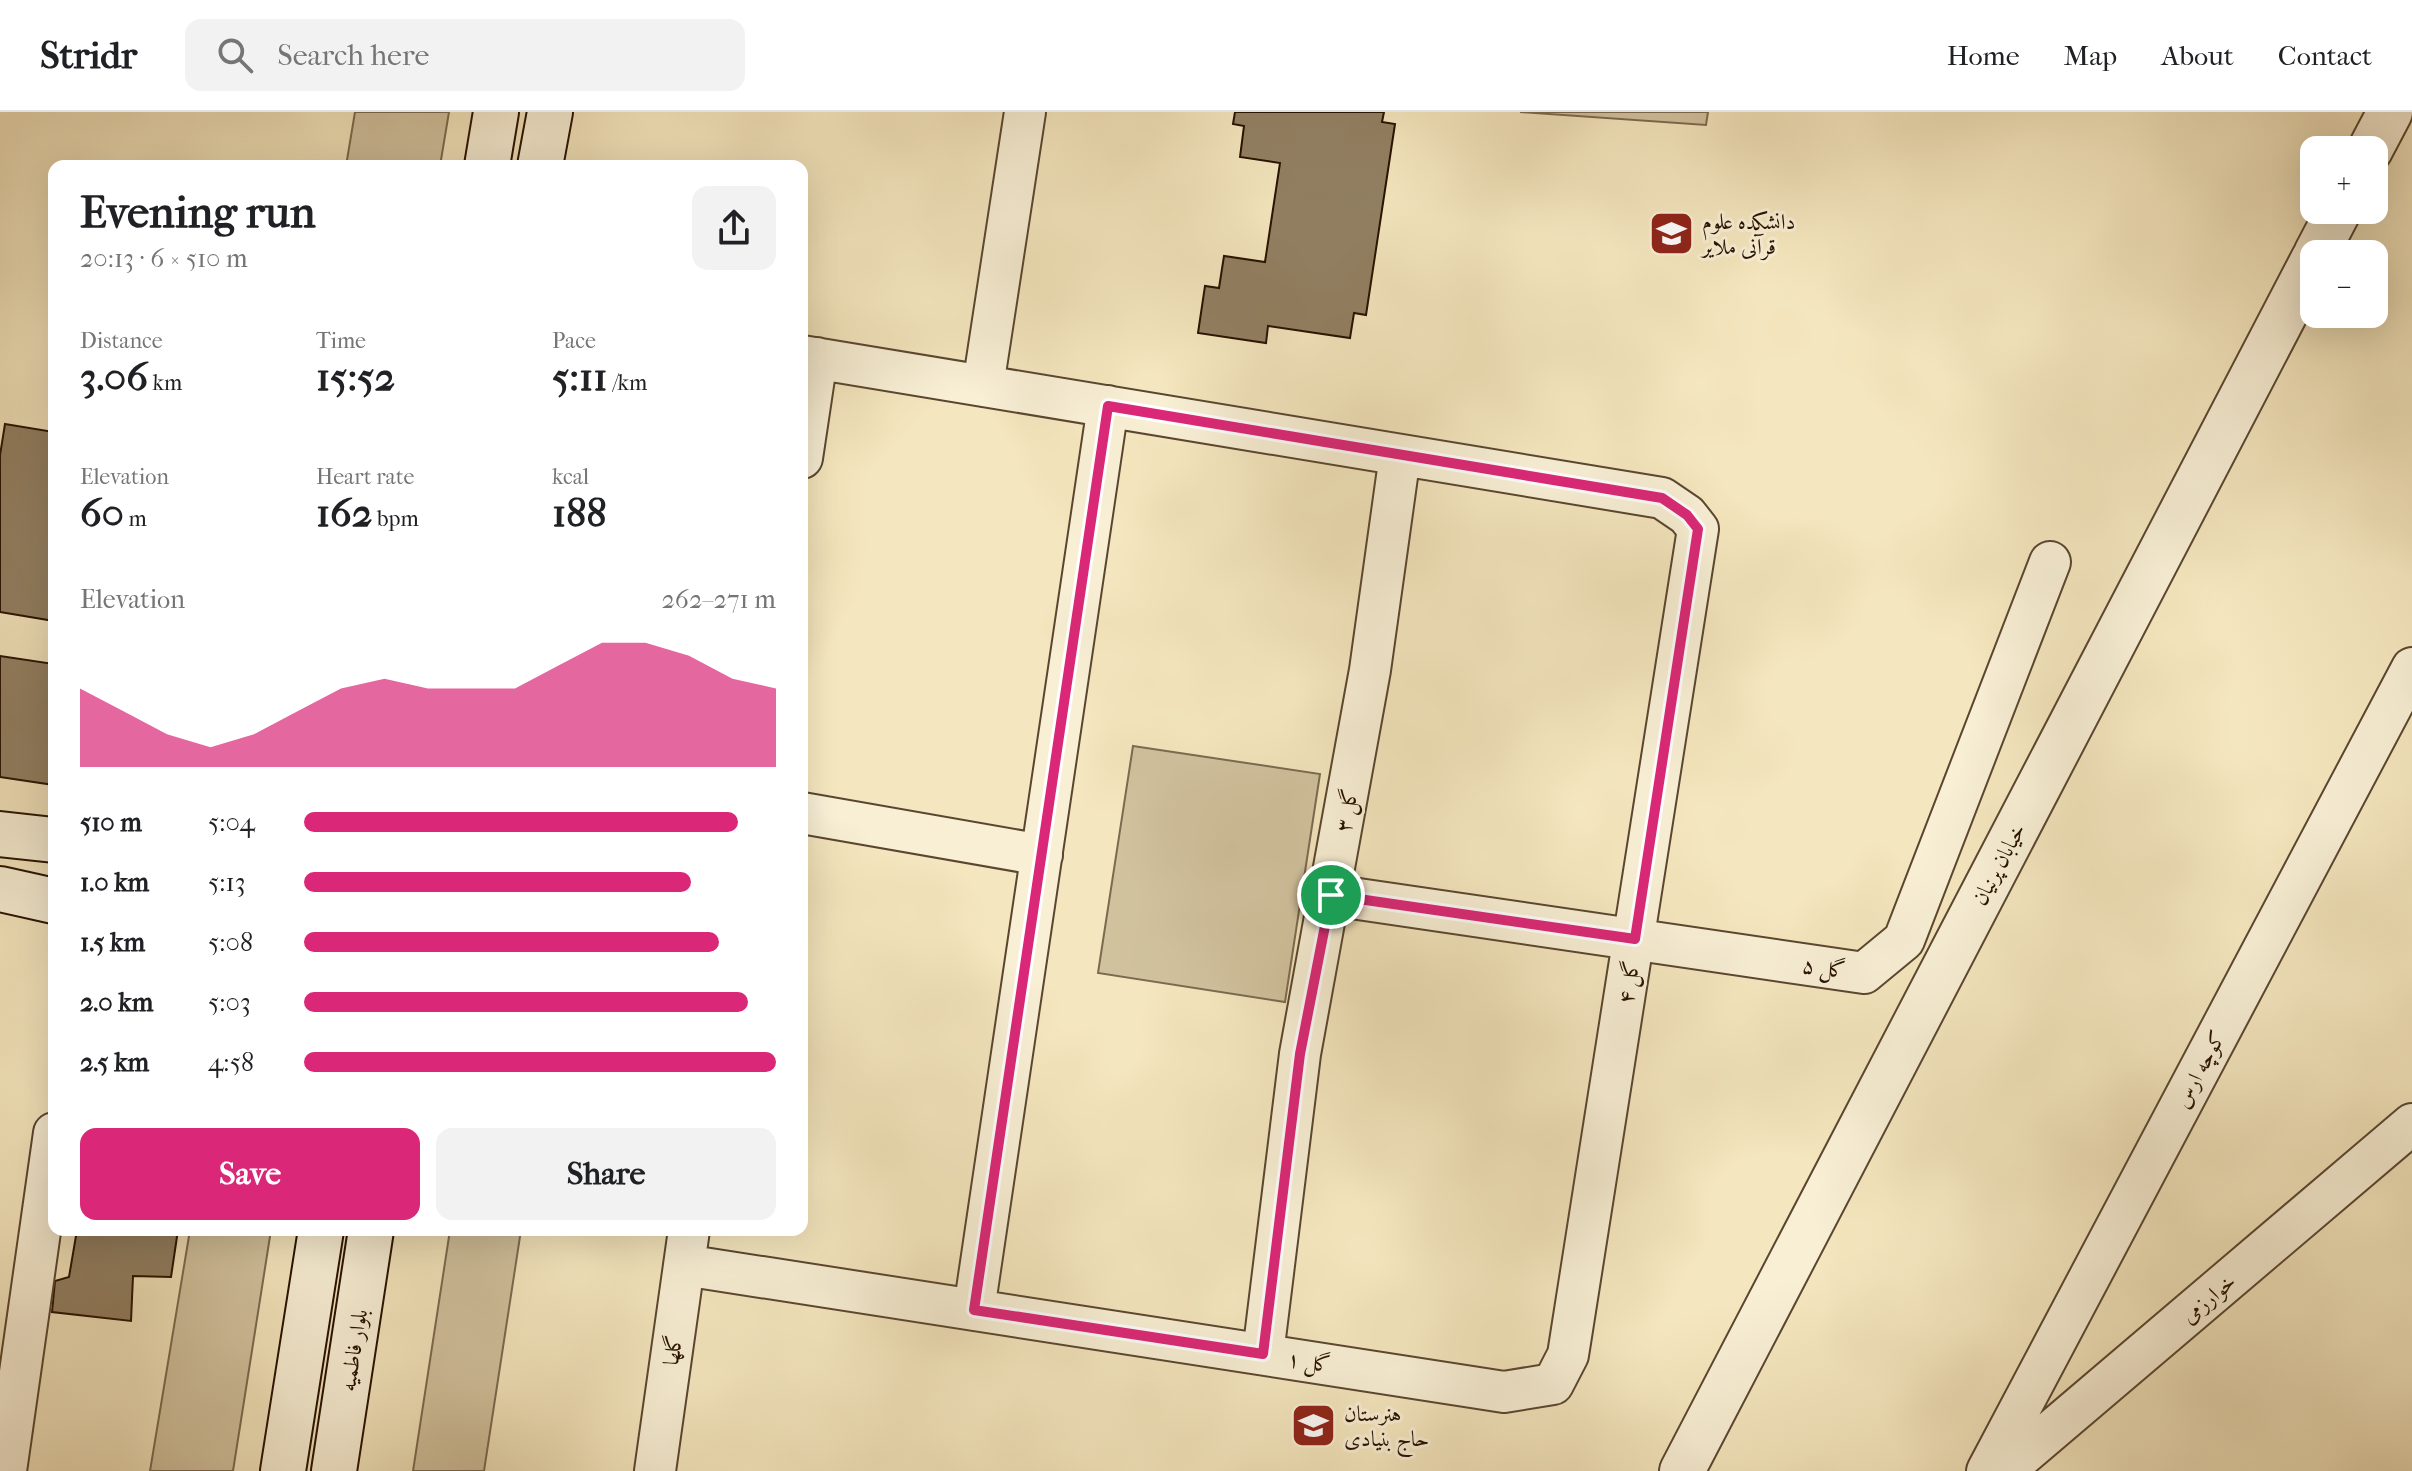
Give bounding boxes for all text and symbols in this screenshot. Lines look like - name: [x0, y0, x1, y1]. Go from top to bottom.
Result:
- search box: [185, 19, 745, 91]
- text: Stridr: [40, 33, 137, 78]
- icon: search: [213, 33, 257, 77]
- text: Search here: [277, 38, 429, 73]
- text: Home: [1947, 39, 2020, 72]
- text: Map: [2064, 39, 2117, 72]
- text: About: [2161, 39, 2234, 72]
- text: Contact: [2278, 39, 2372, 72]
- map controls: [2300, 136, 2388, 328]
- button: +: [2300, 136, 2388, 224]
- button: share: [692, 186, 776, 270]
- text: Evening run: [80, 187, 315, 238]
- place label: دانشکده علوم قرآنی ملایر: [1700, 209, 1795, 261]
- school or university icon: دانشکده علوم قرآنی ملایر: [1647, 210, 1695, 258]
- button: −: [2300, 240, 2388, 328]
- text: 20:13 · 6 × 510 m: [80, 243, 248, 274]
- text: Distance: [80, 328, 163, 354]
- text: Time: [316, 328, 366, 354]
- text: Pace: [552, 328, 596, 354]
- text: 3.06: [80, 354, 148, 400]
- text: 15:52: [316, 354, 395, 400]
- text: 5:11: [552, 354, 608, 400]
- text: km: [148, 370, 182, 396]
- text: /km: [608, 370, 647, 396]
- text: Elevation: [80, 464, 169, 490]
- text: Heart rate: [316, 464, 415, 490]
- text: kcal: [552, 464, 589, 490]
- text: 60: [80, 490, 124, 536]
- text: 162: [316, 490, 372, 536]
- text: 188: [552, 490, 606, 536]
- text: m: [124, 506, 147, 532]
- text: bpm: [372, 506, 419, 532]
- text: Elevation: [80, 584, 185, 615]
- text: 262–271 m: [661, 584, 776, 615]
- street label: گل ۳: [1329, 786, 1366, 834]
- text: 510 m: [80, 807, 142, 838]
- text: 5:04: [208, 807, 255, 838]
- street label: خیابان پرنیان: [1966, 819, 2032, 910]
- pin: [1297, 861, 1365, 929]
- text: 1.0 km: [80, 867, 149, 898]
- text: 5:13: [208, 867, 245, 898]
- icon: arrive: [1309, 873, 1353, 917]
- text: 1.5 km: [80, 927, 145, 958]
- text: 5:08: [208, 927, 253, 958]
- street label: گل ۵: [1800, 951, 1847, 986]
- street label: گل ۴: [1612, 958, 1647, 1006]
- text: 2.0 km: [80, 987, 153, 1018]
- text: 5:03: [208, 987, 251, 1018]
- street label: کوچه ارس: [2169, 1026, 2233, 1114]
- text: 2.5 km: [80, 1047, 149, 1078]
- text: 4:58: [208, 1047, 254, 1078]
- button: Save: [80, 1128, 420, 1220]
- button: Share: [436, 1128, 776, 1220]
- street label: خوارزمی: [2176, 1268, 2241, 1329]
- street label: بلوار فاطمیه: [335, 1307, 373, 1393]
- street label: گلها: [657, 1333, 688, 1367]
- street label: گل ۱: [1285, 1345, 1333, 1380]
- place label: هنرستان حاج بنیادی: [1344, 1401, 1429, 1458]
- school or university icon: هنرستان حاج بنیادی: [1289, 1402, 1337, 1450]

